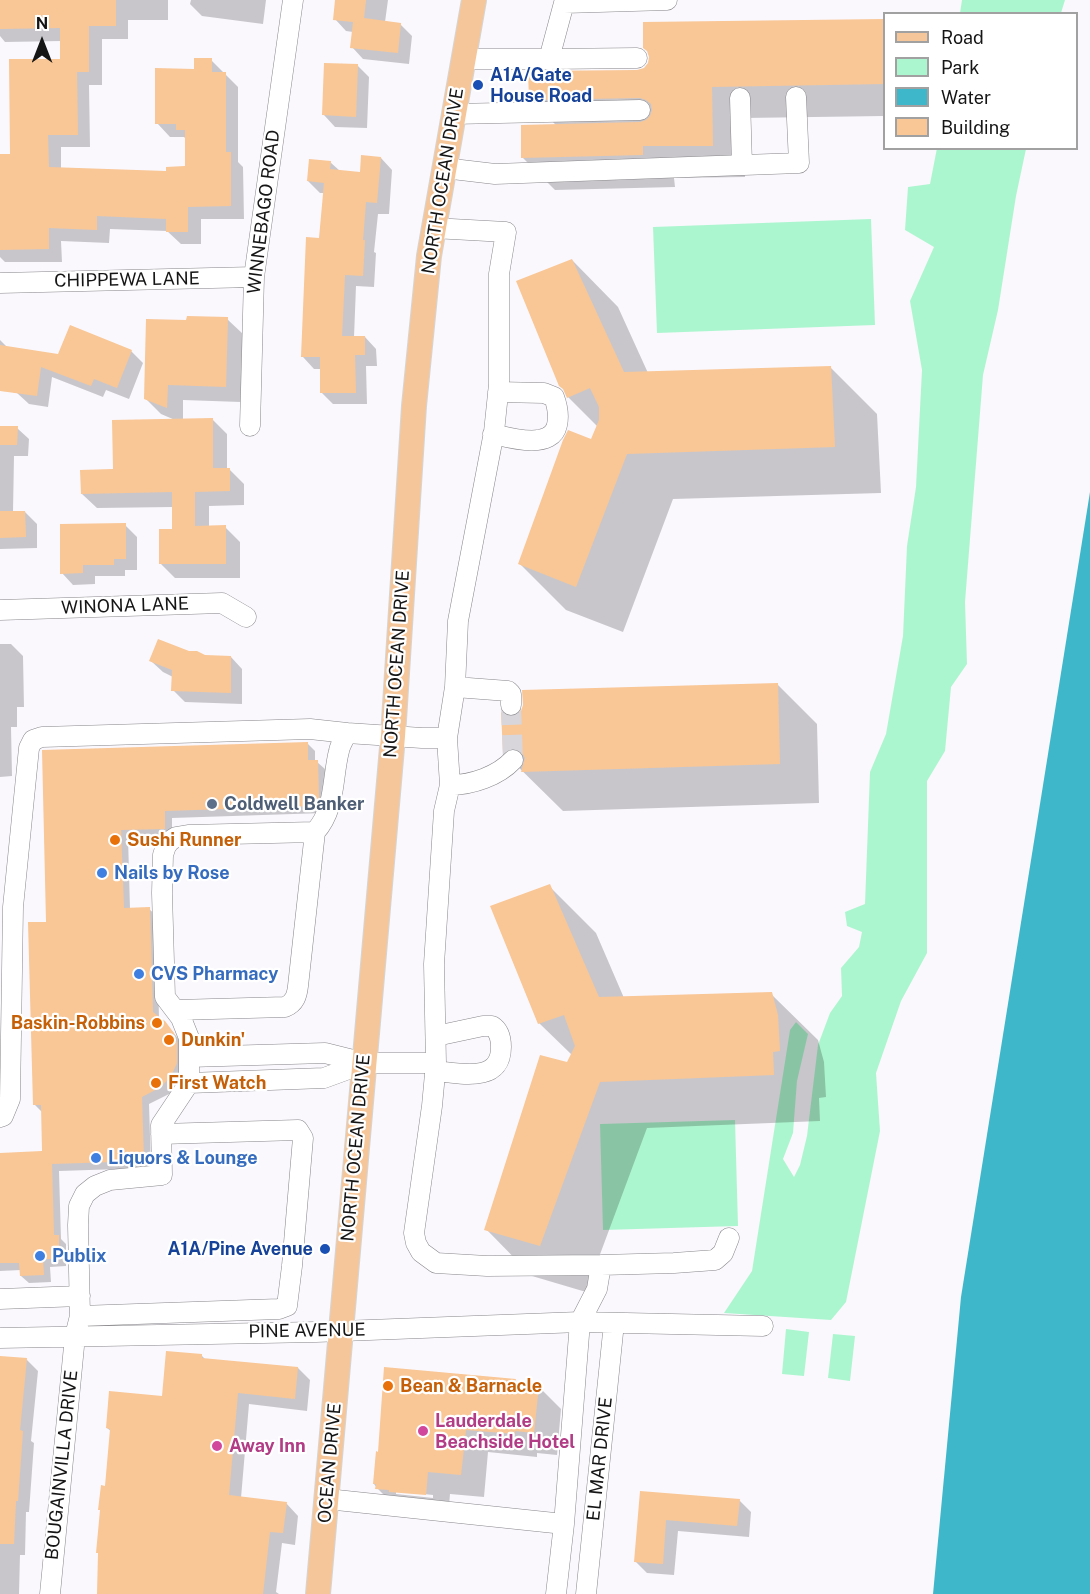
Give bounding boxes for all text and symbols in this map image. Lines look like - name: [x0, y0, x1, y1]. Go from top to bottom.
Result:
- north arrow: [12, 12, 72, 72]
- legend: [883, 12, 1078, 150]
- text: N: [36, 14, 48, 33]
- text: Road: [941, 27, 984, 48]
- text: Park: [941, 57, 979, 78]
- place label: A1A/Gate House Road: [490, 64, 592, 106]
- marker: A1A/Gate House Road: [471, 78, 485, 92]
- street label: NORTH OCEAN DRIVE: [418, 86, 468, 276]
- text: Water: [941, 87, 991, 108]
- text: Building: [941, 117, 1010, 138]
- street label: WINNEBAGO ROAD: [243, 129, 285, 295]
- street label: CHIPPEWA LANE: [54, 268, 200, 292]
- street label: NORTH OCEAN DRIVE: [380, 569, 414, 759]
- street label: WINONA LANE: [61, 593, 189, 619]
- place label: Coldwell Banker: [224, 793, 365, 815]
- marker: Coldwell Banker: [205, 797, 219, 811]
- place label: Sushi Runner: [127, 829, 241, 851]
- marker: Sushi Runner: [108, 833, 122, 847]
- place label: Nails by Rose: [114, 862, 230, 884]
- marker: Nails by Rose: [95, 866, 109, 880]
- place label: CVS Pharmacy: [151, 963, 278, 985]
- marker: CVS Pharmacy: [132, 967, 146, 981]
- place label: Baskin-Robbins: [11, 1012, 145, 1034]
- marker: Baskin-Robbins: [150, 1016, 164, 1030]
- place label: Dunkin': [181, 1029, 245, 1051]
- marker: Dunkin': [162, 1033, 176, 1047]
- street label: NORTH OCEAN DRIVE: [337, 1053, 375, 1243]
- place label: First Watch: [168, 1072, 266, 1094]
- marker: First Watch: [149, 1076, 163, 1090]
- place label: Liquors & Lounge: [108, 1147, 258, 1169]
- marker: Liquors & Lounge: [89, 1151, 103, 1165]
- place label: A1A/Pine Avenue: [168, 1238, 313, 1260]
- marker: A1A/Pine Avenue: [318, 1242, 332, 1256]
- place label: Publix: [52, 1245, 107, 1267]
- marker: Publix: [33, 1249, 47, 1263]
- street label: PINE AVENUE: [248, 1319, 366, 1343]
- street label: BOUGAINVILLA DRIVE: [41, 1369, 83, 1561]
- place label: Bean & Barnacle: [400, 1375, 542, 1397]
- marker: Bean & Barnacle: [381, 1379, 395, 1393]
- street label: EL MAR DRIVE: [583, 1396, 617, 1522]
- street label: OCEAN DRIVE: [314, 1402, 346, 1524]
- place label: Lauderdale Beachside Hotel: [435, 1410, 575, 1452]
- marker: Lauderdale Beachside Hotel: [416, 1424, 430, 1438]
- place label: Away Inn: [229, 1435, 306, 1457]
- marker: Away Inn: [210, 1439, 224, 1453]

